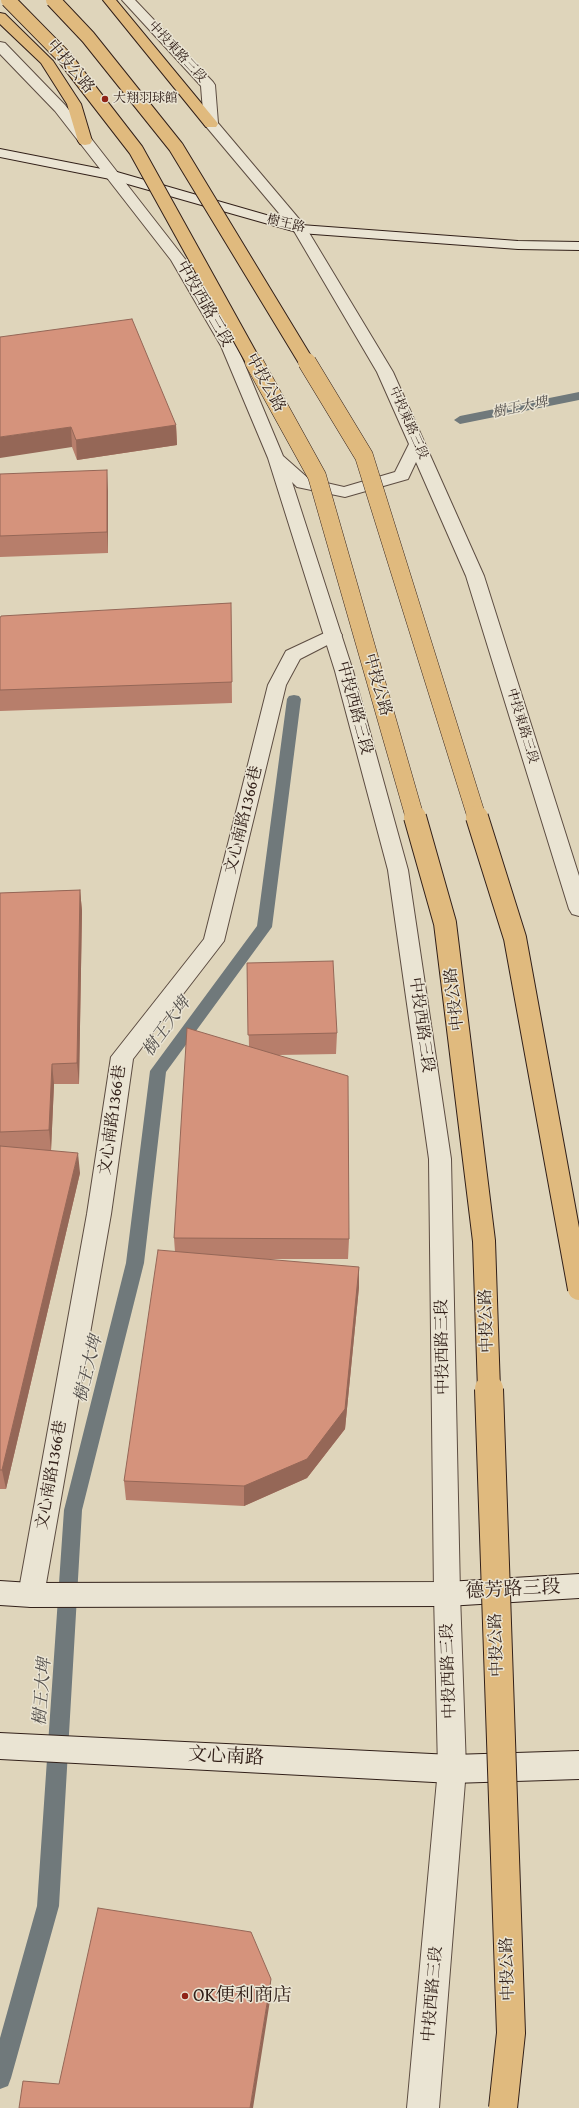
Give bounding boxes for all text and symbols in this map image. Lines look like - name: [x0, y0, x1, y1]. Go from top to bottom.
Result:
- street label: 中投東路三段: [145, 18, 209, 86]
- street label: 中投公路: [42, 36, 98, 98]
- place label: 大翔羽球館: [113, 91, 178, 107]
- marker: 大翔羽球館: [100, 94, 110, 104]
- street label: 樹王路: [265, 212, 307, 236]
- street label: 中投西路三段: [172, 258, 236, 350]
- street label: 中投公路: [241, 350, 289, 416]
- street label: 中投東路三段: [385, 384, 431, 462]
- water label: 樹王大埤: [491, 394, 549, 422]
- street label: 中投公路: [359, 652, 395, 718]
- street label: 中投西路三段: [332, 659, 376, 757]
- street label: 中投東路三段: [503, 686, 541, 766]
- street label: 文心南路1366巷: [221, 764, 267, 876]
- street label: 中投公路: [442, 966, 468, 1032]
- street label: 中投西路三段: [405, 976, 437, 1074]
- water label: 樹王大埤: [139, 993, 195, 1061]
- street label: 文心南路1366巷: [96, 1064, 130, 1176]
- street label: 中投公路: [476, 1289, 498, 1353]
- street label: 中投西路三段: [433, 1299, 453, 1395]
- water label: 樹王大埤: [71, 1334, 107, 1404]
- street label: 文心南路1366巷: [33, 1419, 71, 1531]
- street label: 德芳路三段: [465, 1576, 561, 1604]
- street label: 中投公路: [486, 1613, 508, 1677]
- street label: 中投西路三段: [438, 1623, 460, 1719]
- water label: 樹王大埤: [30, 1657, 56, 1727]
- street label: 文心南路: [187, 1744, 265, 1770]
- street label: 中投公路: [497, 1937, 519, 2001]
- street label: 中投西路三段: [419, 1945, 447, 2043]
- place label: OK便利商店: [193, 1985, 292, 2007]
- marker: OK便利商店: [180, 1991, 190, 2001]

